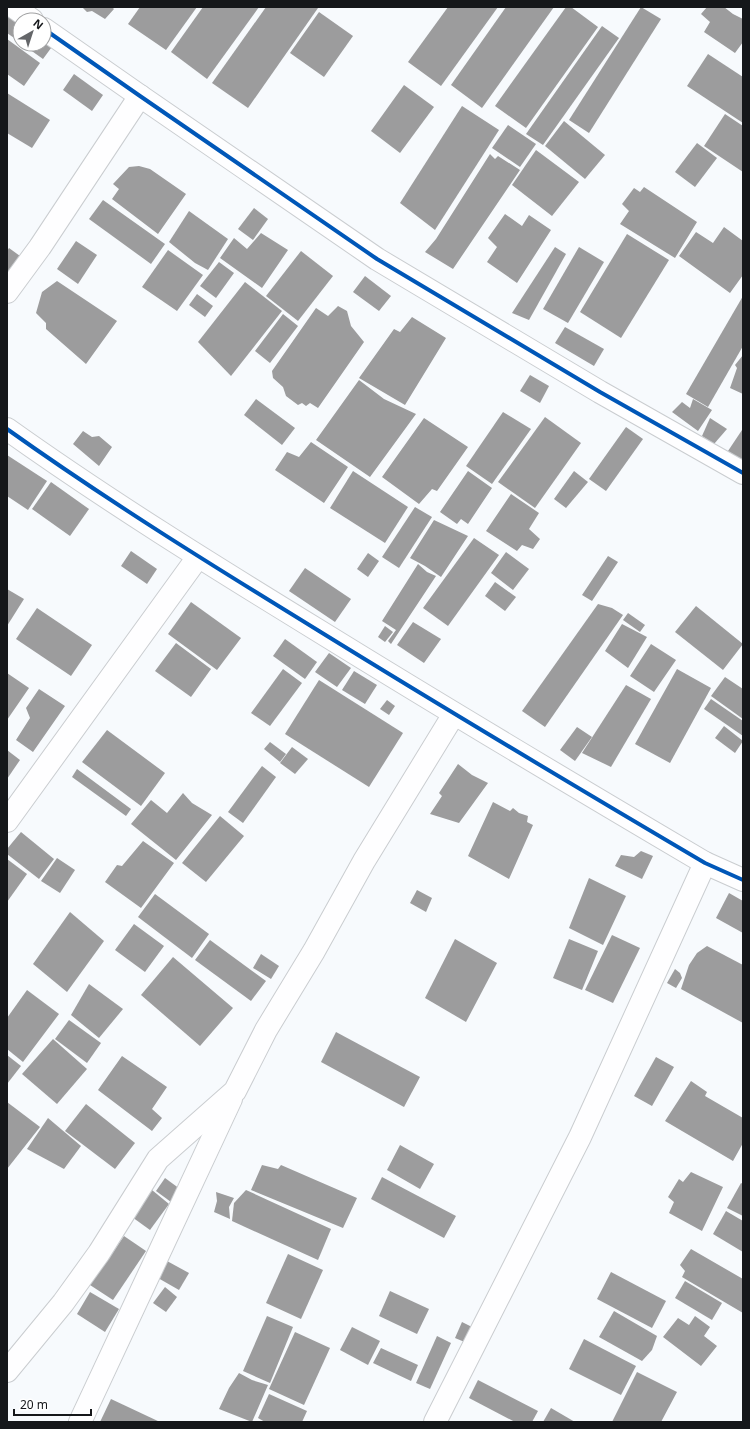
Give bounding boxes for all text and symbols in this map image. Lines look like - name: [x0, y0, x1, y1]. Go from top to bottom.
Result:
- north arrow: [12, 12, 52, 52]
- text: N: [30, 15, 47, 32]
- scale bar: [14, 1391, 91, 1417]
- text: 20 m: [20, 1396, 48, 1413]

